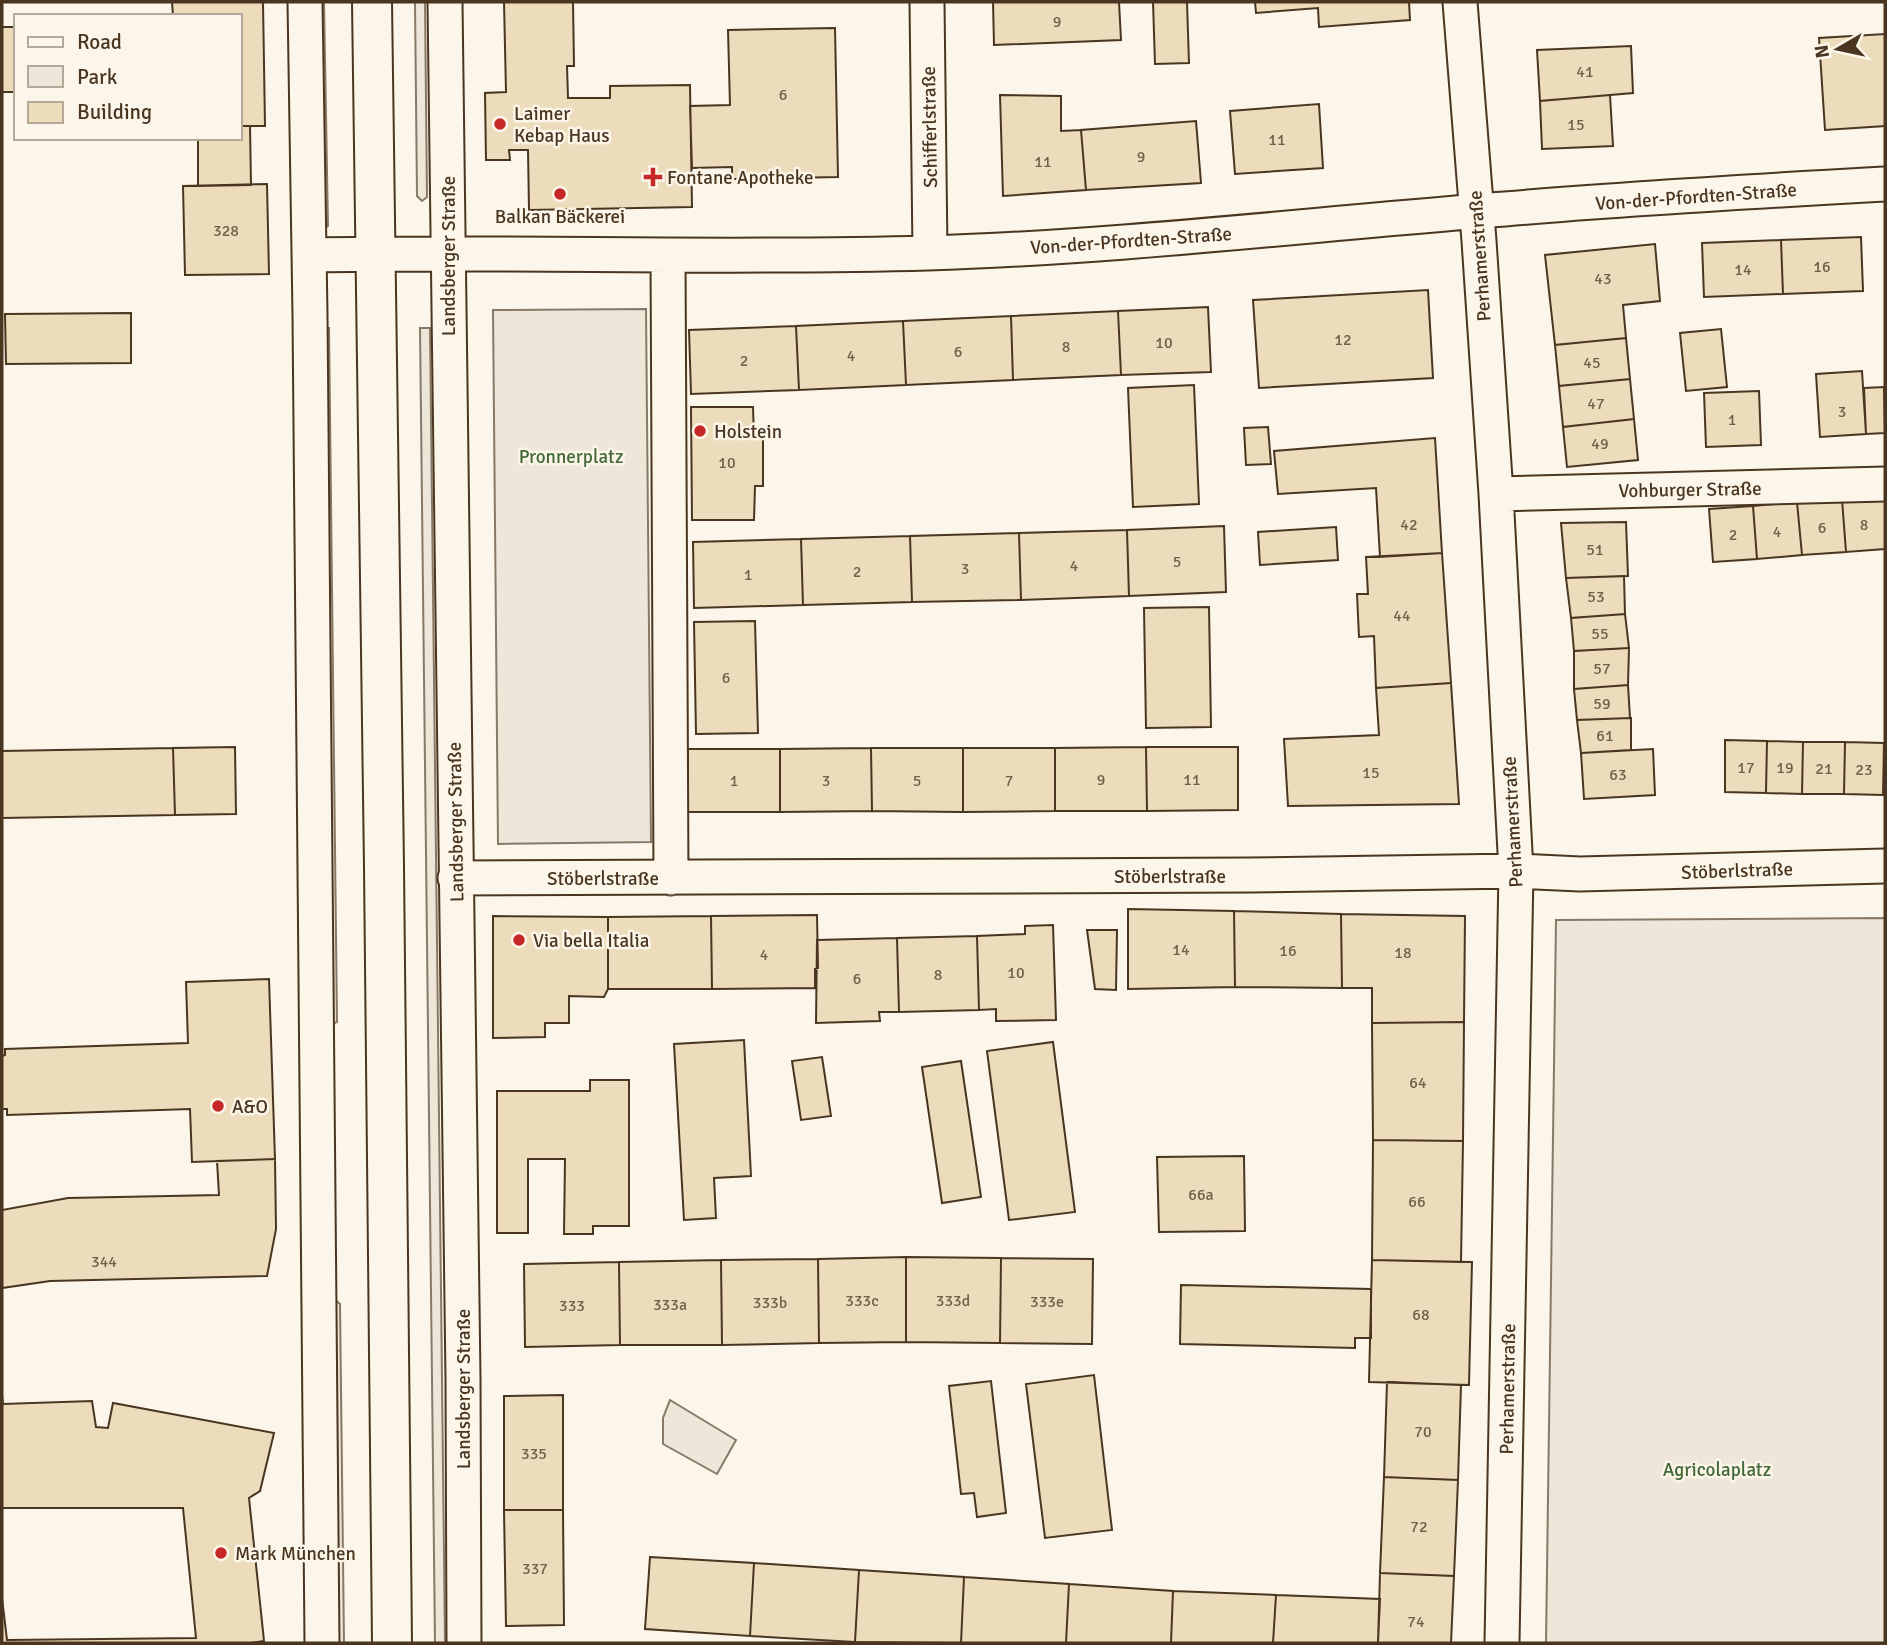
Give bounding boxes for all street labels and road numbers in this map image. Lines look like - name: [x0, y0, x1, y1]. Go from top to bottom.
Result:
- street label: Schifferlstraße: [917, 66, 943, 188]
- street label: Landsberger Straße: [437, 176, 461, 336]
- street label: Von-der-Pfordten-Straße: [1594, 178, 1798, 216]
- street label: Perhamerstraße: [1463, 190, 1497, 322]
- street label: Von-der-Pfordten-Straße: [1029, 222, 1233, 260]
- street label: Vohburger Straße: [1618, 477, 1762, 503]
- street label: Landsberger Straße: [443, 742, 469, 902]
- street label: Perhamerstraße: [1498, 756, 1528, 888]
- street label: Stöberlstraße: [1681, 857, 1793, 885]
- street label: Stöberlstraße: [1114, 865, 1226, 889]
- street label: Stöberlstraße: [547, 867, 659, 891]
- street label: Landsberger Straße: [452, 1309, 476, 1469]
- street label: Perhamerstraße: [1495, 1323, 1521, 1455]

